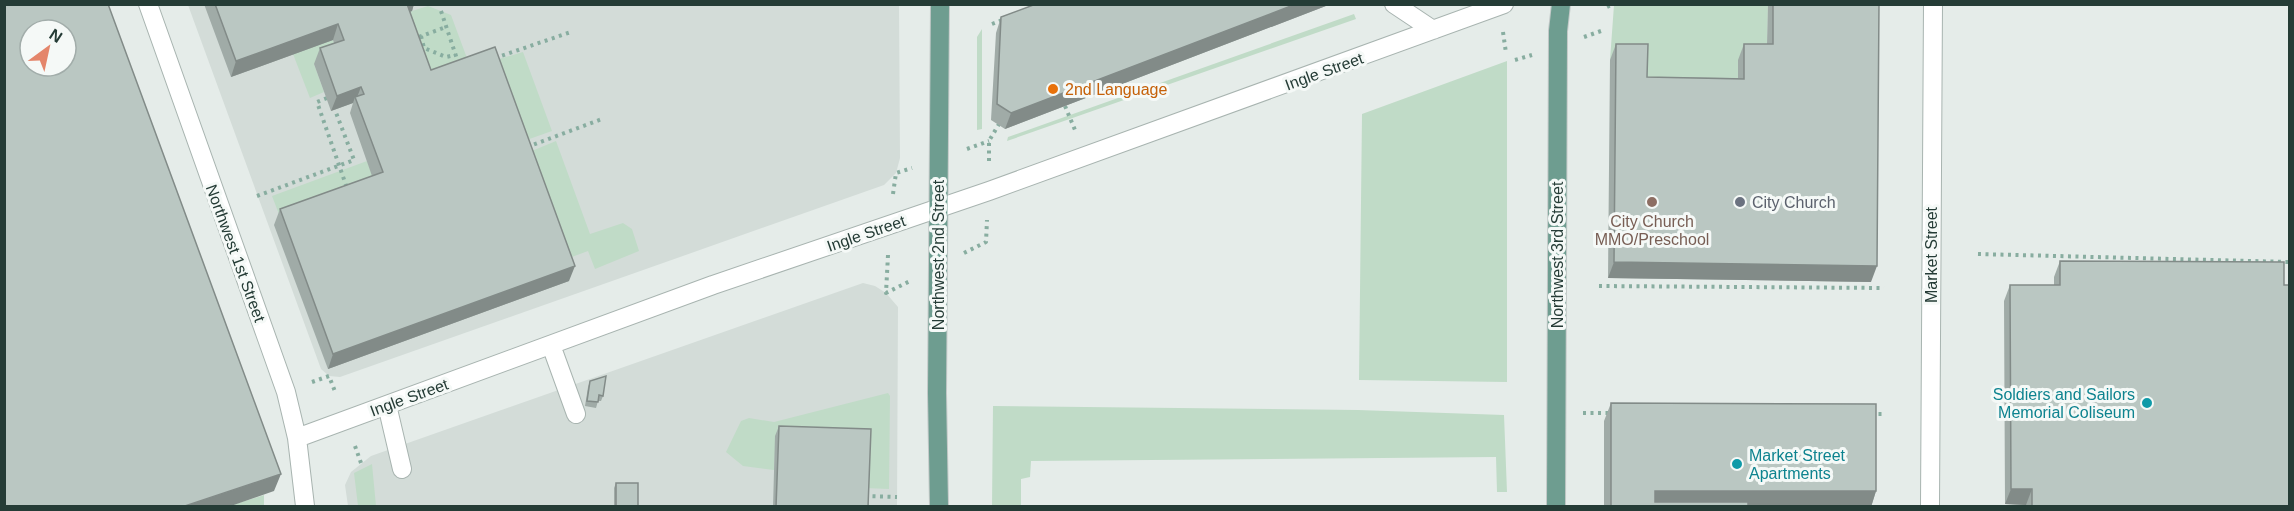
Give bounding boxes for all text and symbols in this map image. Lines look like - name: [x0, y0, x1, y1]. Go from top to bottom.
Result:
- north arrow: [18, 18, 78, 78]
- text: N: [46, 26, 65, 46]
- street label: Ingle Street: [1283, 49, 1366, 93]
- place label: 2nd Language: [1065, 81, 1167, 98]
- marker: 2nd Language: [1046, 82, 1060, 96]
- street label: Northwest 2nd Street: [930, 179, 947, 330]
- street label: Northwest 3rd Street: [1549, 181, 1566, 328]
- street label: Northwest 1st Street: [203, 182, 268, 325]
- place label: City Church: [1752, 194, 1836, 211]
- marker: City Church MMO/Preschool: [1645, 195, 1659, 209]
- marker: City Church: [1733, 195, 1747, 209]
- street label: Market Street: [1923, 206, 1940, 303]
- street label: Ingle Street: [825, 212, 908, 255]
- place label: City Church MMO/Preschool: [1595, 213, 1709, 248]
- street label: Ingle Street: [368, 375, 451, 419]
- place label: Soldiers and Sailors Memorial Coliseum: [1993, 386, 2135, 421]
- marker: Soldiers and Sailors Memorial Coliseum: [2140, 396, 2154, 410]
- place label: Market Street Apartments: [1749, 447, 1846, 482]
- marker: Market Street Apartments: [1730, 457, 1744, 471]

